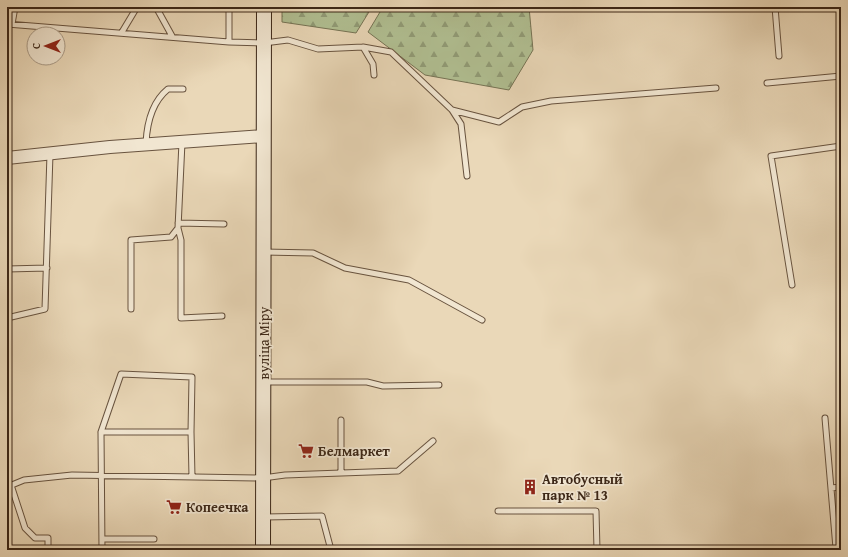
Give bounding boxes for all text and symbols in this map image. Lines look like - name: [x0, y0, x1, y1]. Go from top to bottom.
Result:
- north arrow: [26, 26, 66, 66]
- text: С: [28, 43, 44, 49]
- street label: вуліца Міру: [254, 307, 274, 379]
- place label: Белмаркет: [318, 441, 390, 461]
- supermarket icon: Белмаркет: [297, 442, 315, 460]
- place label: Автобусный парк № 13: [542, 469, 623, 505]
- building icon: Автобусный парк № 13: [521, 478, 539, 496]
- place label: Копеечка: [186, 497, 249, 517]
- supermarket icon: Копеечка: [165, 498, 183, 516]

